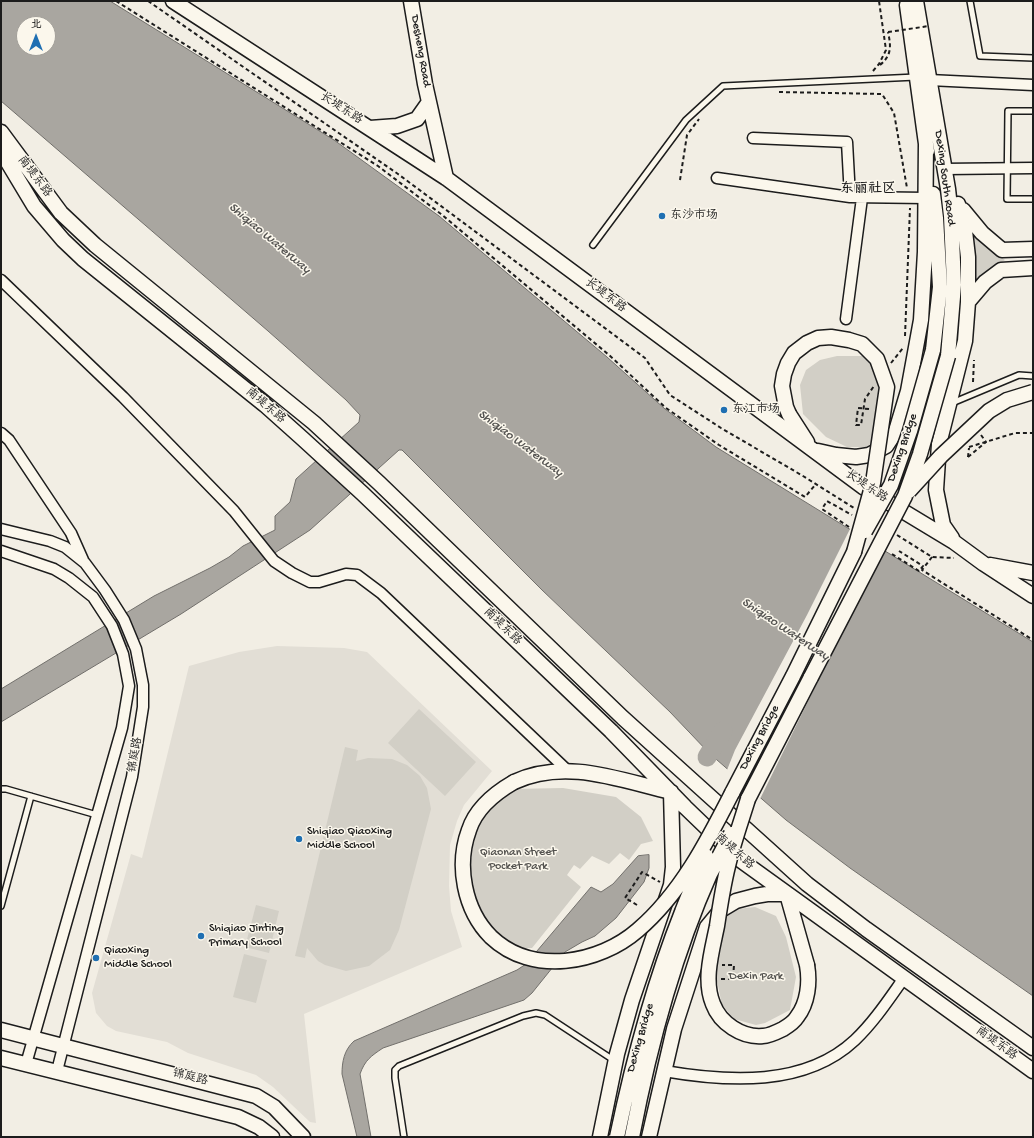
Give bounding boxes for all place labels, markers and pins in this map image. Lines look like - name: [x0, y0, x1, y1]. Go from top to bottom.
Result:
- place label: 东沙市场: [670, 209, 718, 223]
- marker: 东沙市场: [657, 211, 667, 221]
- place label: 东江市场: [732, 403, 780, 417]
- marker: 东江市场: [719, 405, 729, 415]
- place label: Shiqiao Qiaoxing Middle School: [307, 825, 392, 853]
- marker: Shiqiao Qiaoxing Middle School: [294, 834, 304, 844]
- place label: Shiqiao Jinting Primary School: [209, 922, 284, 950]
- marker: Shiqiao Jinting Primary School: [196, 931, 206, 941]
- place label: Qiaoxing Middle School: [104, 944, 172, 972]
- marker: Qiaoxing Middle School: [91, 953, 101, 963]

